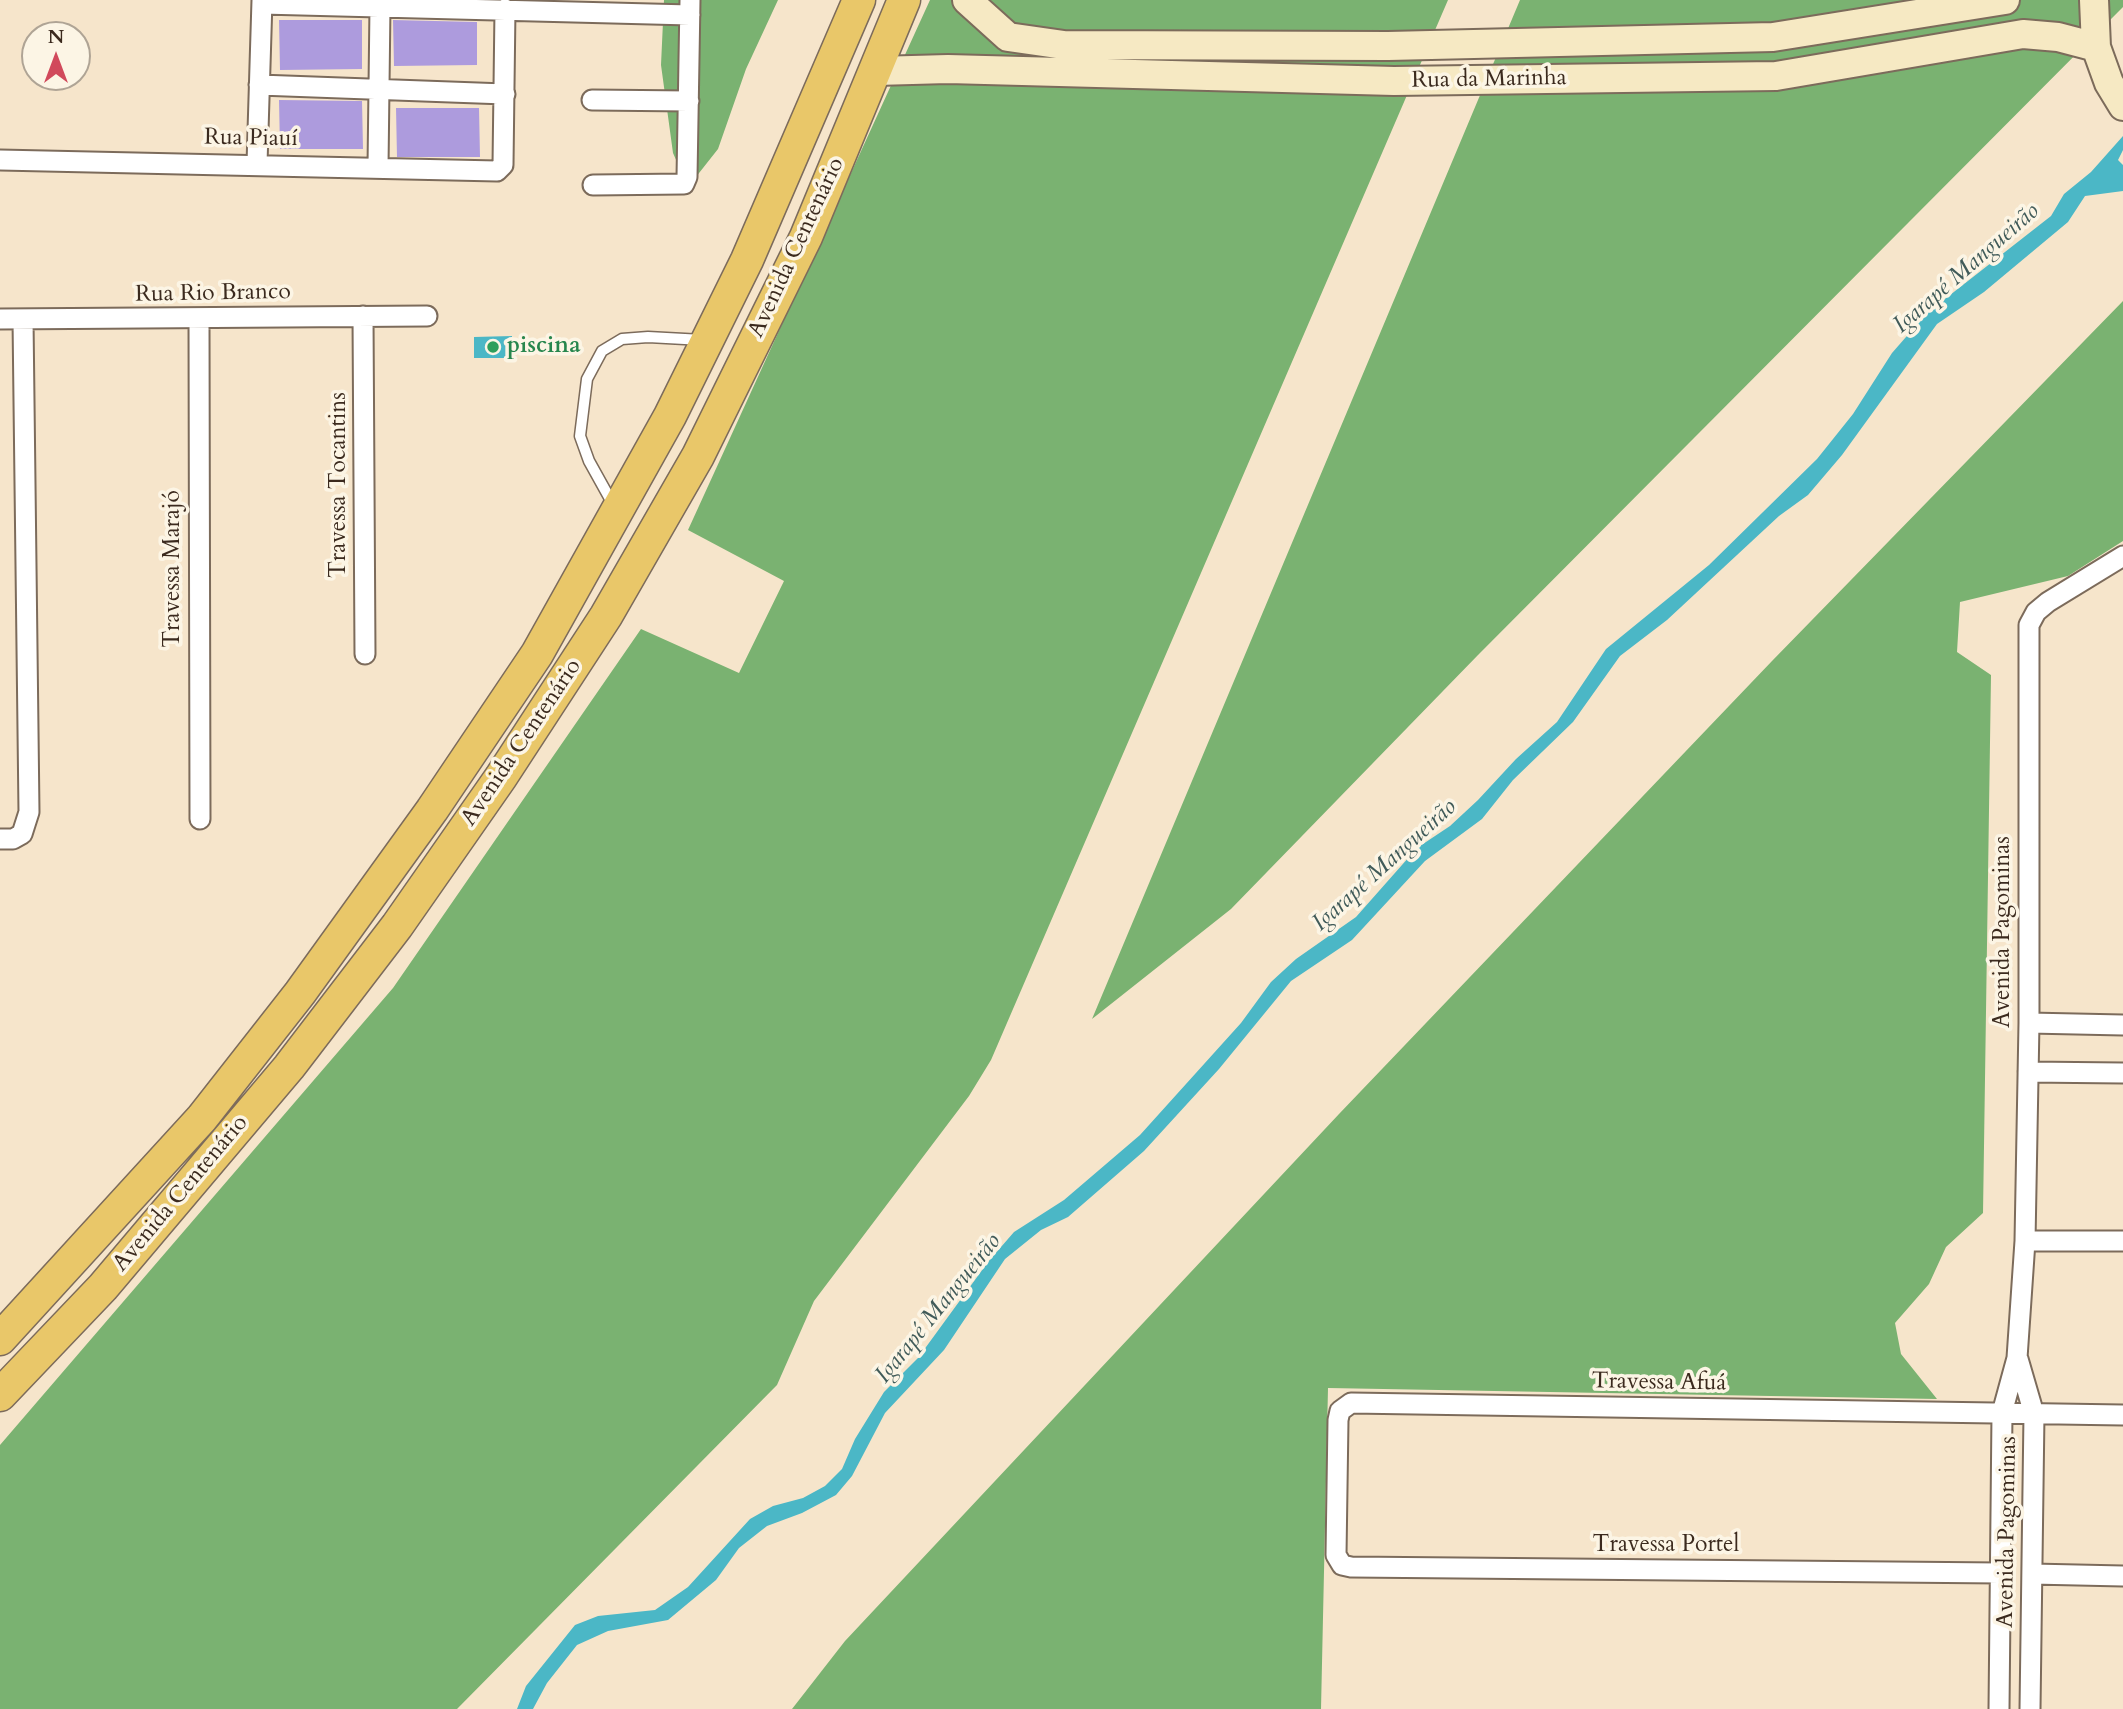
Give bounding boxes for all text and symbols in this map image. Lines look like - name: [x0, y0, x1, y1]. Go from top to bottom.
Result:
- north arrow: [21, 21, 91, 91]
- text: N: [48, 24, 64, 50]
- street label: Rua da Marinha: [1411, 65, 1567, 95]
- street label: Rua Piauí: [204, 124, 298, 154]
- street label: Avenida Centenário: [743, 154, 851, 342]
- water label: Igarapé Mangueirão: [1888, 198, 2046, 340]
- street label: Rua Rio Branco: [135, 279, 291, 309]
- place label: piscina: [507, 333, 581, 361]
- marker: piscina: [485, 339, 501, 355]
- street label: Travessa Tocantins: [326, 392, 354, 578]
- street label: Travessa Marajó: [160, 490, 188, 648]
- street label: Avenida Centenário: [456, 654, 588, 832]
- water label: Igarapé Mangueirão: [1307, 794, 1463, 938]
- street label: Avenida Pagominas: [1990, 836, 2018, 1028]
- street label: Avenida Centenário: [108, 1110, 254, 1278]
- water label: Igarapé Mangueirão: [870, 1228, 1008, 1390]
- street label: Travessa Afuá: [1591, 1368, 1727, 1398]
- street label: Avenida Pagominas: [1993, 1436, 2023, 1628]
- street label: Travessa Portel: [1593, 1532, 1739, 1560]

